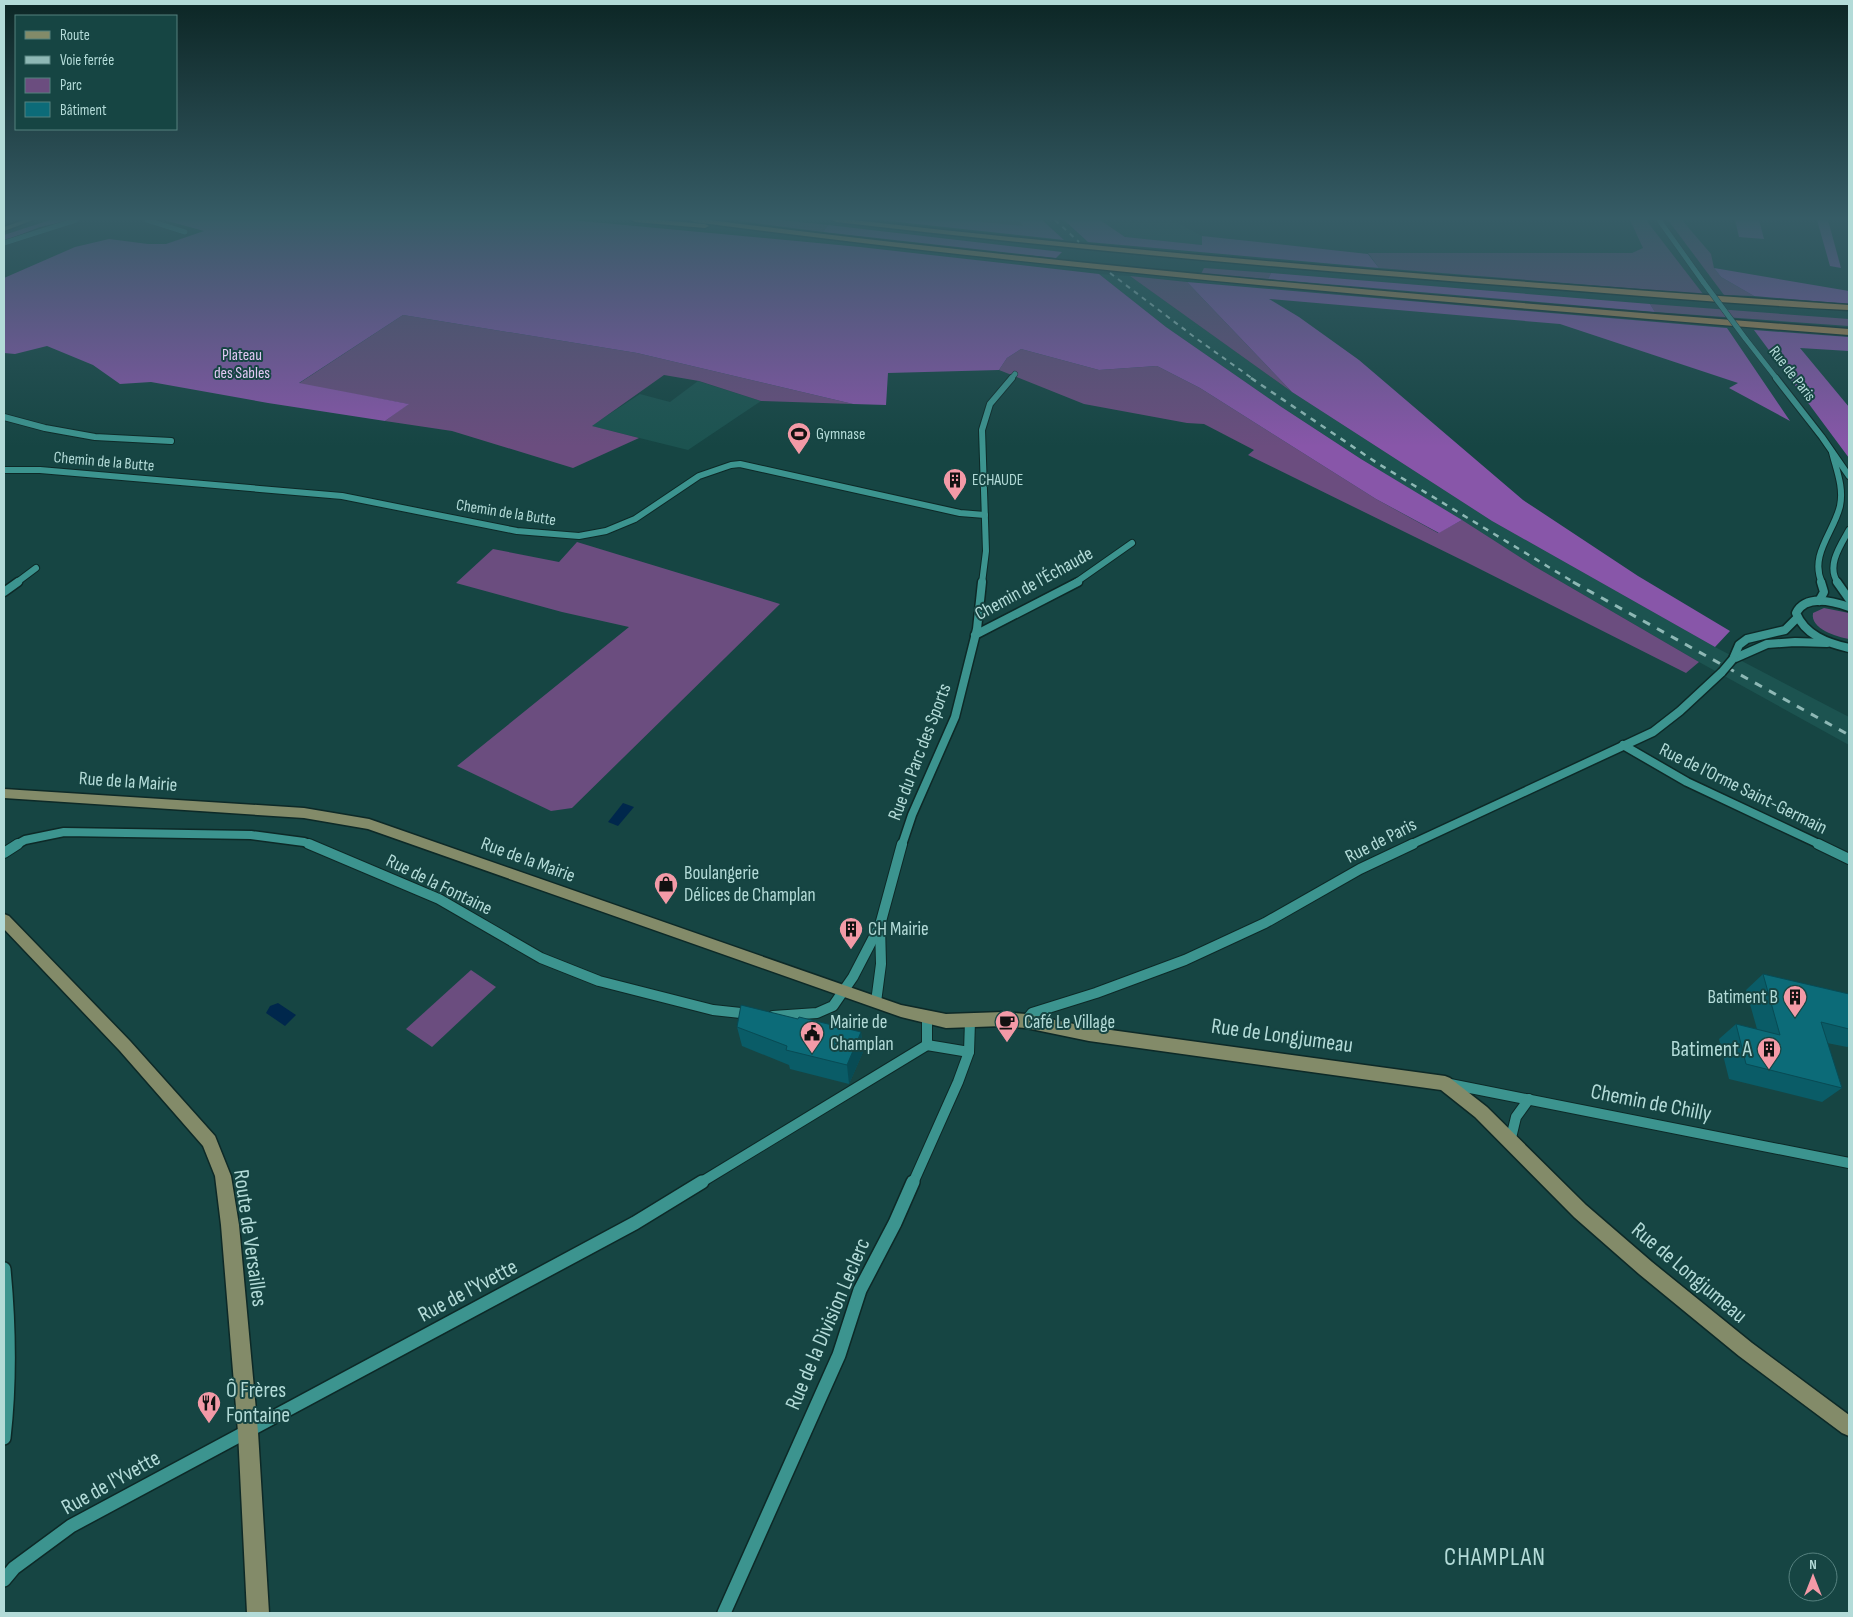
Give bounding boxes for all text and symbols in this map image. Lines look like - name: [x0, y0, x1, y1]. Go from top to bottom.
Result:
- legend: [15, 15, 178, 130]
- text: Route: [60, 26, 90, 45]
- text: Voie ferrée: [60, 51, 114, 70]
- text: Parc: [60, 76, 82, 95]
- text: Bâtiment: [60, 101, 107, 120]
- street label: Rue de Paris: [1765, 343, 1820, 406]
- park label: Plateau des Sables: [214, 346, 270, 383]
- sports icon: Gymnase: [786, 421, 812, 455]
- place label: Gymnase: [816, 425, 865, 444]
- street label: Chemin de la Butte: [53, 448, 155, 476]
- building icon: ECHAUDE: [942, 467, 968, 501]
- place label: ECHAUDE: [972, 471, 1023, 490]
- street label: Chemin de la Butte: [455, 496, 557, 530]
- street label: Chemin de l'Échaude: [971, 542, 1097, 626]
- street label: Rue du Parc des Sports: [883, 680, 957, 824]
- street label: Rue de l'Orme Saint-Germain: [1655, 738, 1831, 840]
- street label: Rue de la Mairie: [78, 767, 178, 797]
- street label: Rue de Paris: [1342, 813, 1421, 869]
- street label: Rue de la Mairie: [478, 832, 578, 888]
- street label: Rue de la Fontaine: [382, 849, 496, 921]
- place label: Boulangerie Délices de Champlan: [684, 862, 816, 907]
- shop icon: Boulangerie Délices de Champlan: [653, 871, 679, 905]
- building icon: CH Mairie: [838, 916, 864, 950]
- place label: CH Mairie: [868, 918, 929, 941]
- building icon: Batiment B: [1782, 984, 1808, 1018]
- place label: Batiment B: [1707, 986, 1778, 1009]
- cafe icon: Café Le Village: [994, 1009, 1020, 1043]
- place label: Mairie de Champlan: [830, 1011, 894, 1056]
- place label: Café Le Village: [1024, 1011, 1115, 1034]
- street label: Rue de Longjumeau: [1209, 1013, 1355, 1059]
- public building icon: Mairie de Champlan: [799, 1020, 825, 1054]
- place label: Batiment A: [1671, 1036, 1753, 1063]
- building icon: Batiment A: [1756, 1036, 1782, 1070]
- street label: Chemin de Chilly: [1588, 1078, 1714, 1128]
- street label: Route de Versailles: [227, 1168, 273, 1308]
- street label: Rue de Longjumeau: [1626, 1217, 1752, 1329]
- street label: Rue de la Division Leclerc: [780, 1234, 876, 1414]
- street label: Rue de l'Yvette: [414, 1254, 522, 1328]
- place label: Ô Frères Fontaine: [226, 1377, 290, 1429]
- restaurant icon: Ô Frères Fontaine: [196, 1390, 222, 1424]
- street label: Rue de l'Yvette: [57, 1445, 165, 1521]
- district label: CHAMPLAN: [1444, 1542, 1546, 1573]
- north arrow: [1788, 1552, 1838, 1602]
- text: N: [1809, 1556, 1817, 1573]

